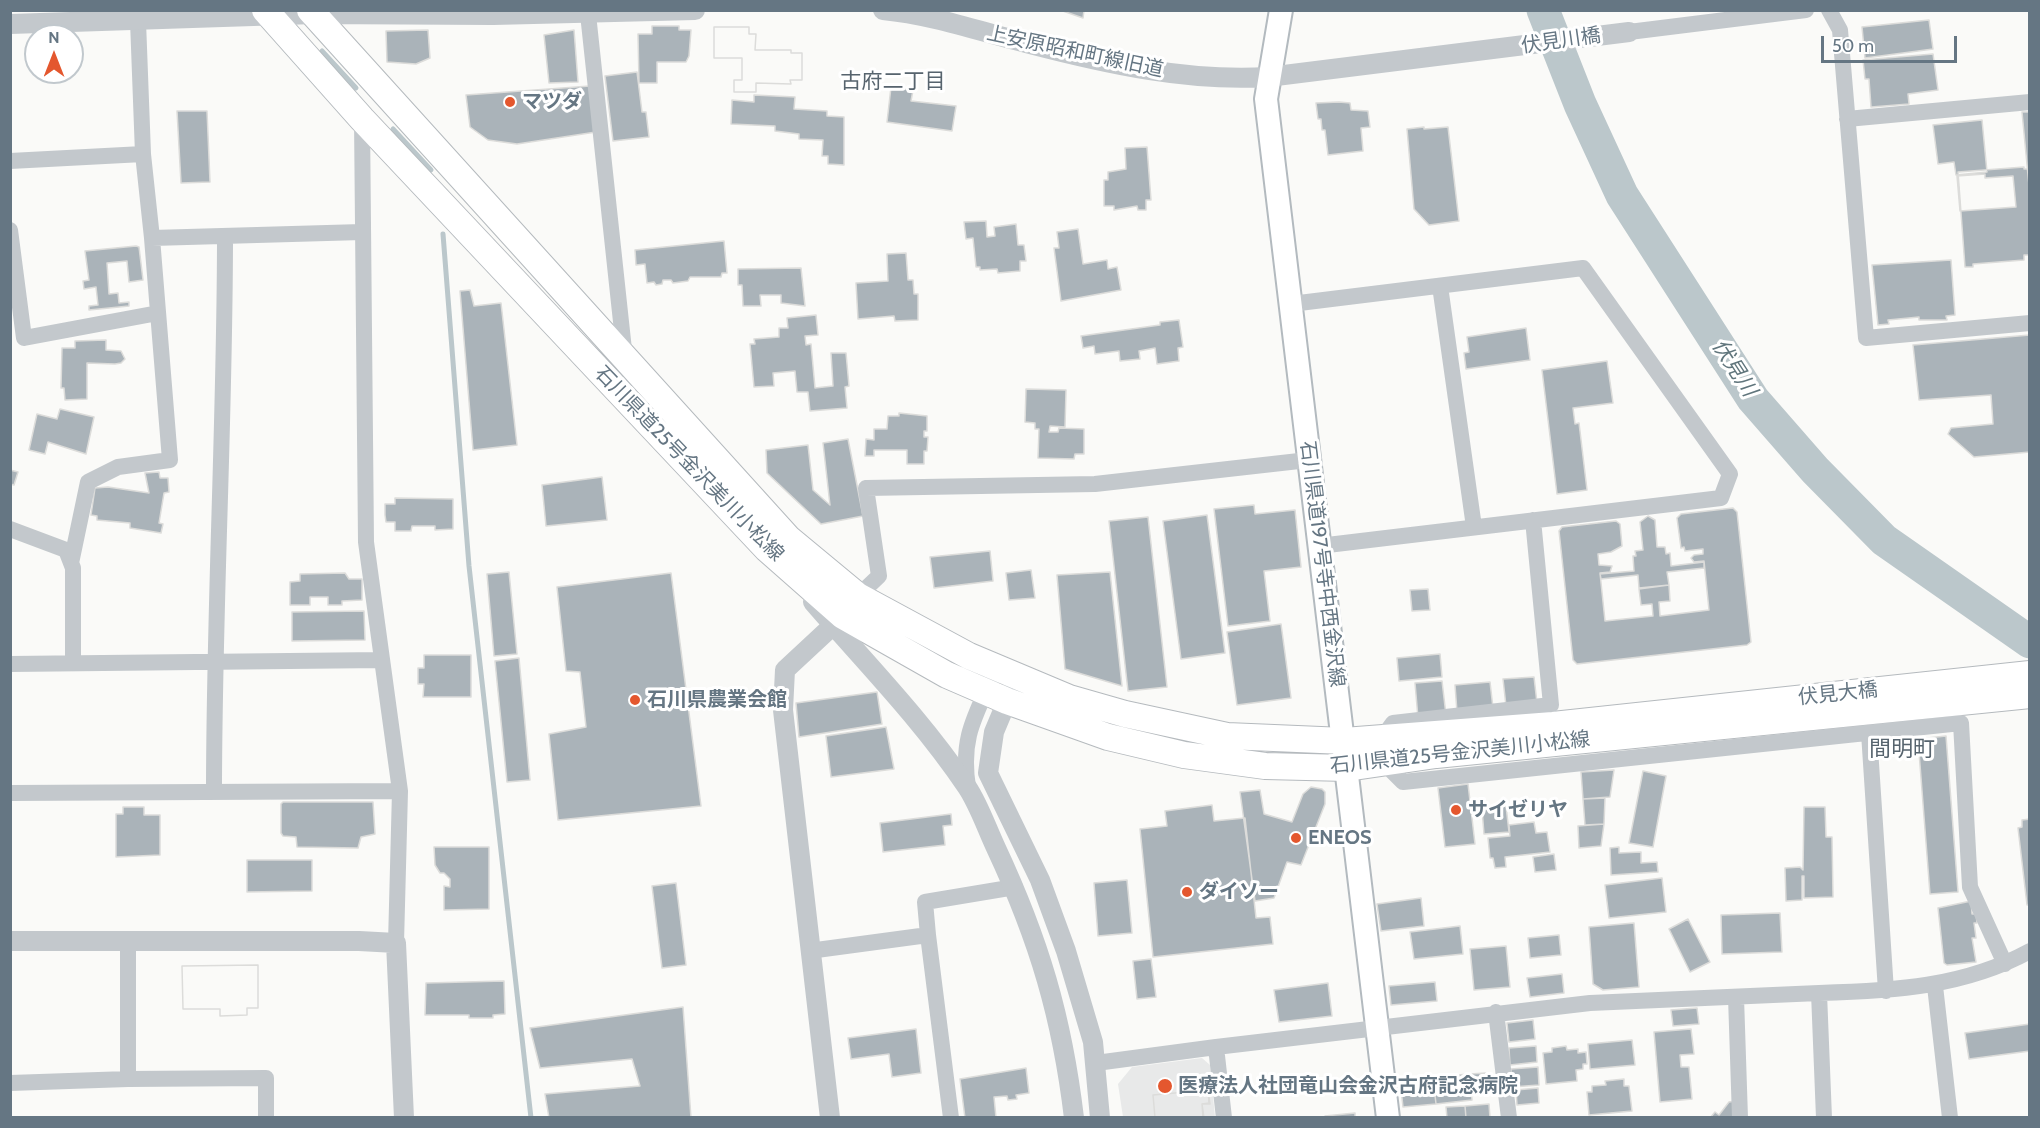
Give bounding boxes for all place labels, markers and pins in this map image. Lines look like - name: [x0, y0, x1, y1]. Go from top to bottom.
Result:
- place label: マツダ: [522, 90, 582, 114]
- marker: マツダ: [503, 95, 517, 109]
- place label: 石川県農業会館: [647, 688, 787, 712]
- marker: 石川県農業会館: [628, 693, 642, 707]
- place label: サイゼリヤ: [1468, 798, 1568, 822]
- marker: サイゼリヤ: [1449, 803, 1463, 817]
- place label: ENEOS: [1308, 826, 1371, 850]
- marker: ENEOS: [1289, 831, 1303, 845]
- place label: ダイソー: [1199, 880, 1279, 904]
- marker: ダイソー: [1180, 885, 1194, 899]
- place label: 医療法人社団竜山会金沢古府記念病院: [1178, 1074, 1518, 1098]
- marker: 医療法人社団竜山会金沢古府記念病院: [1156, 1077, 1174, 1095]

